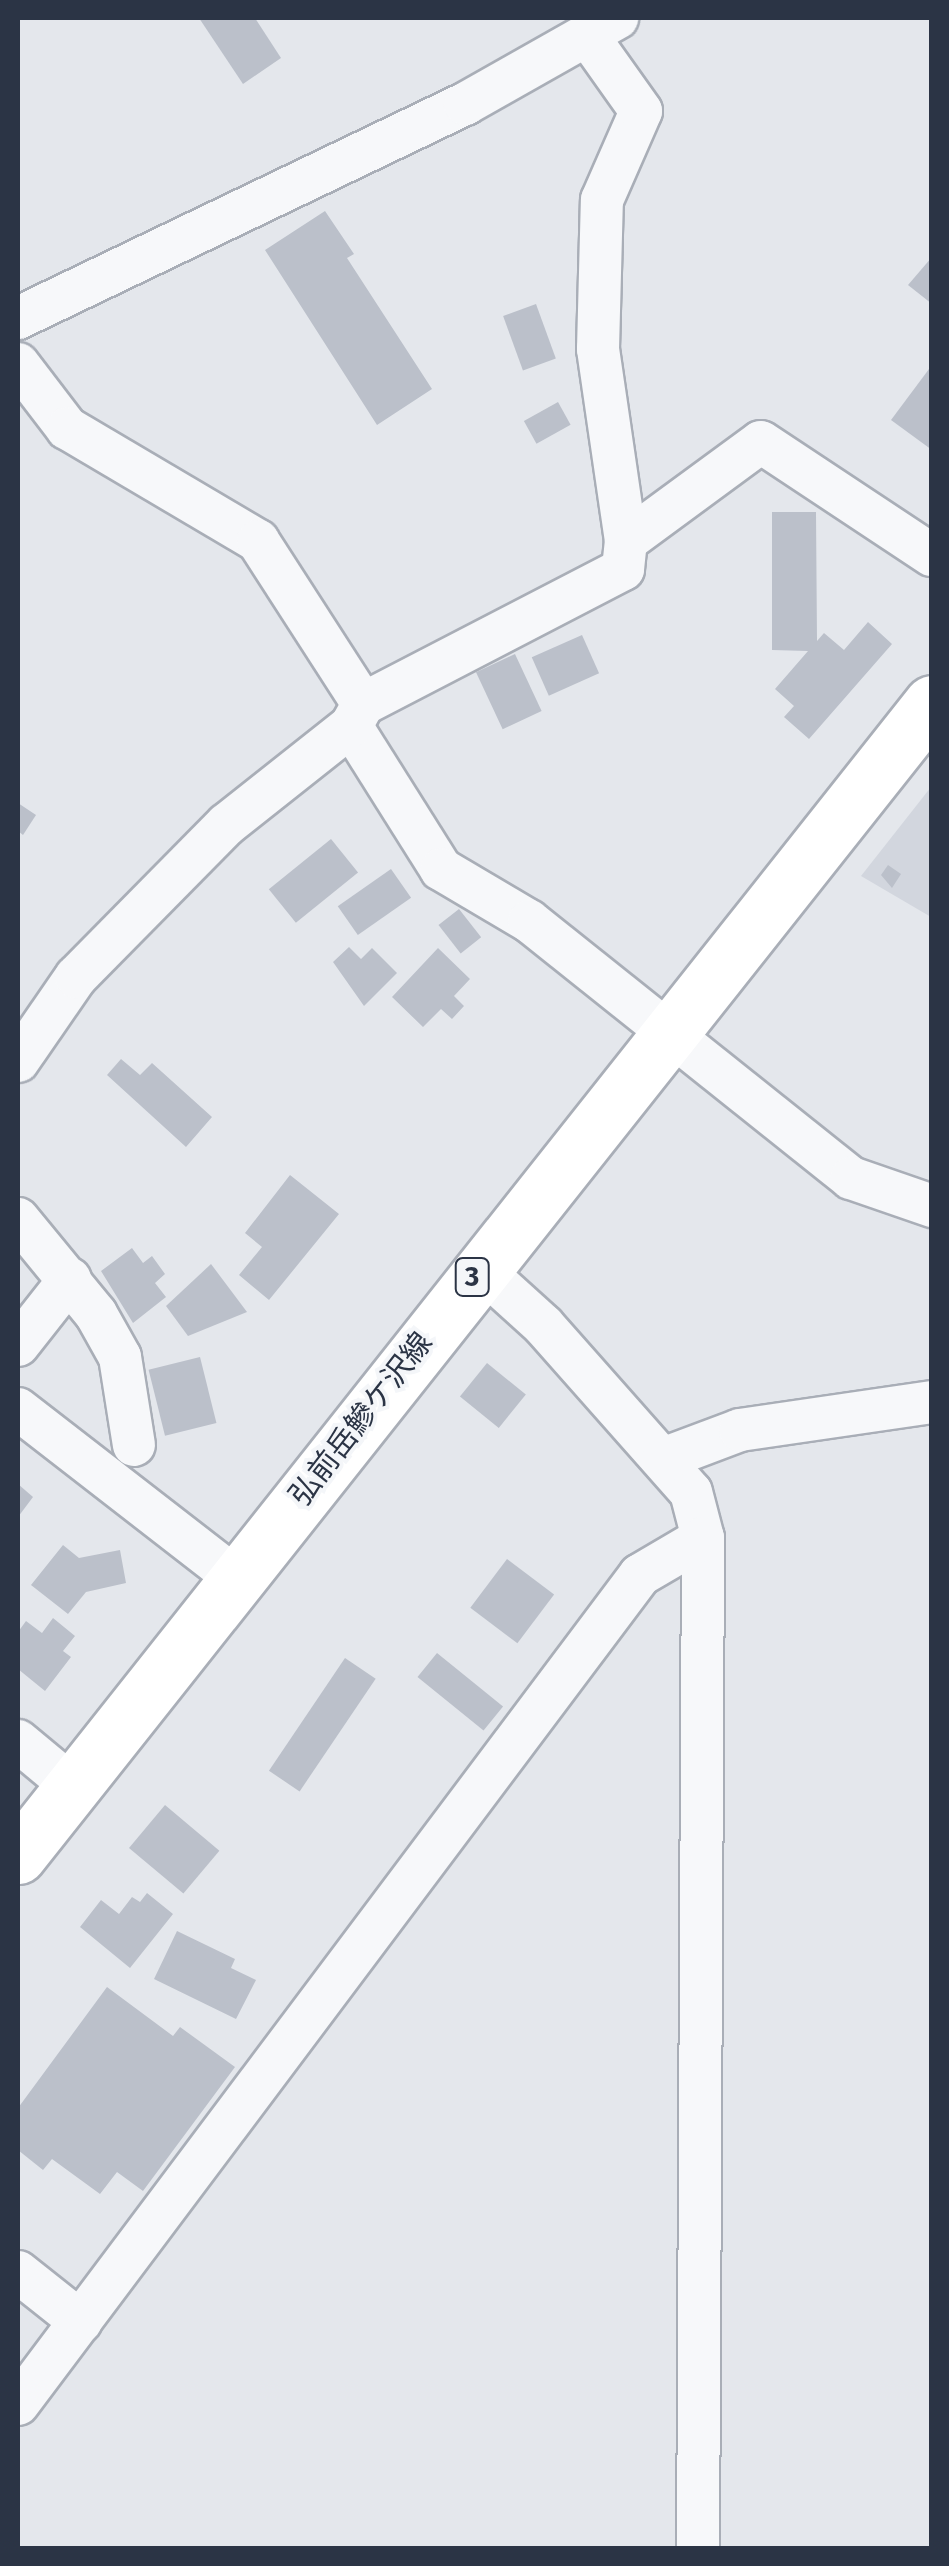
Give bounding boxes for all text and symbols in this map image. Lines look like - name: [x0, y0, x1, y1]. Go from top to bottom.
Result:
- road number: 3: [454, 1254, 490, 1300]
- street label: 弘前岳鰺ケ沢線: [282, 1325, 440, 1513]

